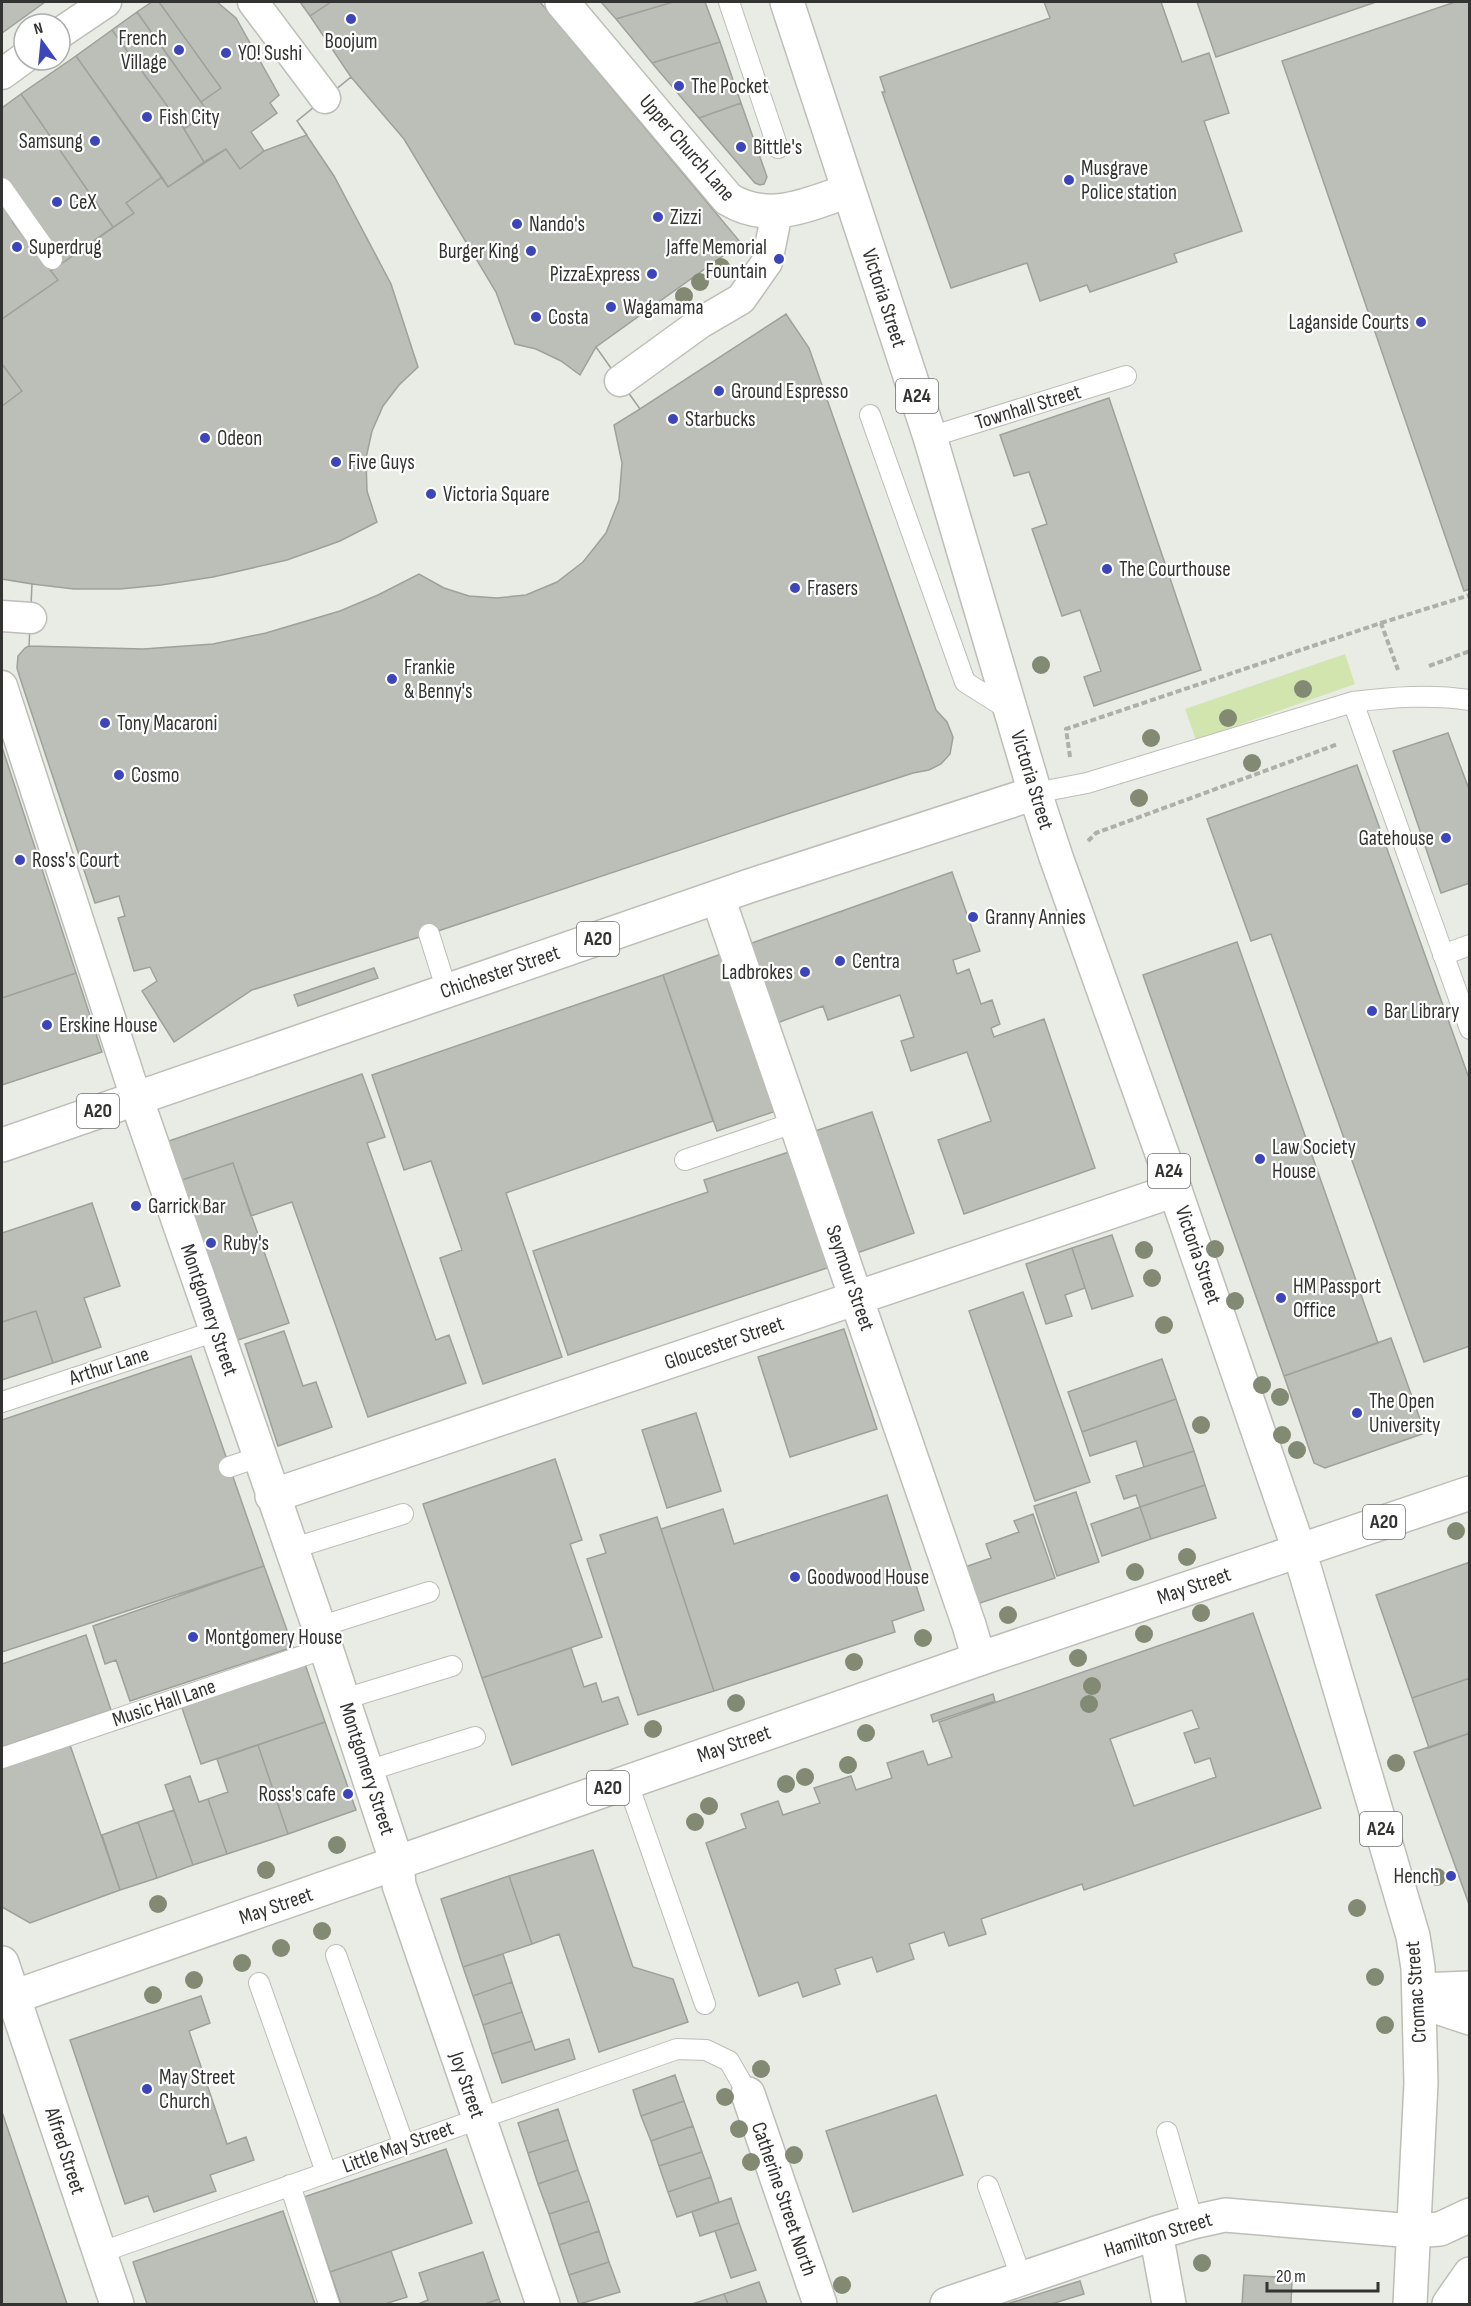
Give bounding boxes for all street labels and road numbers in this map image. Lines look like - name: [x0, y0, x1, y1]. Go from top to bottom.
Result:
- street label: Upper Church Lane: [634, 90, 740, 206]
- street label: Victoria Street: [856, 246, 912, 350]
- road number: A24: [896, 379, 938, 413]
- street label: Townhall Street: [972, 379, 1084, 435]
- street label: Victoria Street: [1005, 727, 1059, 833]
- road number: A20: [577, 922, 619, 956]
- street label: Chichester Street: [437, 940, 563, 1004]
- road number: A20: [77, 1094, 119, 1128]
- road number: A24: [1148, 1154, 1190, 1188]
- street label: Victoria Street: [1170, 1203, 1226, 1307]
- street label: Seymour Street: [820, 1222, 880, 1334]
- street label: Montgomery Street: [175, 1241, 243, 1379]
- street label: Gloucester Street: [661, 1311, 787, 1375]
- street label: Arthur Lane: [65, 1341, 152, 1391]
- road number: A20: [1363, 1505, 1405, 1539]
- street label: May Street: [1154, 1562, 1234, 1610]
- street label: Music Hall Lane: [109, 1674, 219, 1732]
- street label: Montgomery Street: [334, 1700, 400, 1838]
- street label: May Street: [694, 1720, 774, 1768]
- road number: A20: [587, 1771, 629, 1805]
- road number: A24: [1360, 1812, 1402, 1846]
- street label: May Street: [236, 1882, 316, 1930]
- street label: Cromac Street: [1400, 1940, 1432, 2044]
- street label: Joy Street: [444, 2048, 490, 2122]
- street label: Alfred Street: [39, 2103, 91, 2198]
- street label: Little May Street: [339, 2115, 457, 2179]
- street label: Catherine Street North: [746, 2119, 822, 2279]
- street label: Hamilton Street: [1101, 2207, 1215, 2263]

